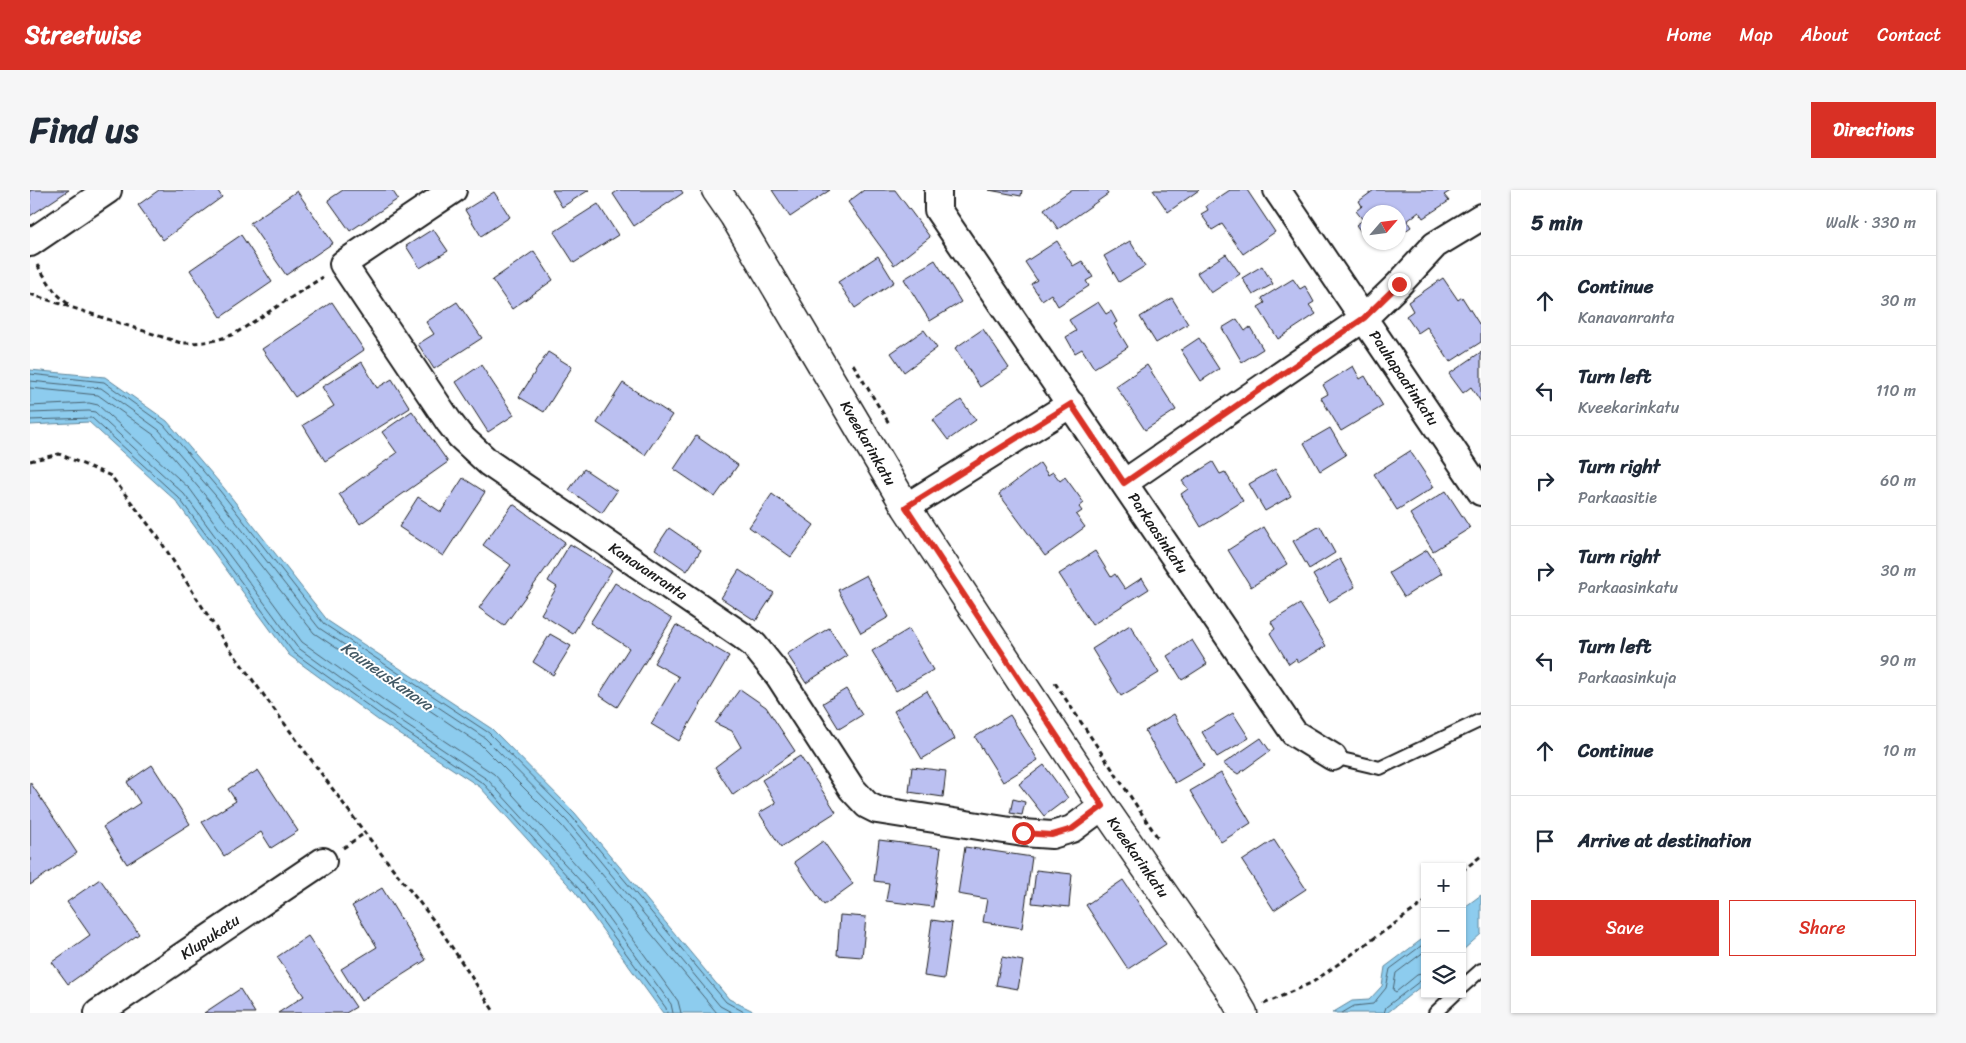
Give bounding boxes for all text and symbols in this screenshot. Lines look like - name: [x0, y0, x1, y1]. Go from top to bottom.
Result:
- text: Streetwise: [25, 14, 141, 56]
- text: Home: [1667, 19, 1712, 51]
- text: Map: [1740, 19, 1773, 51]
- text: About: [1801, 19, 1849, 51]
- text: Contact: [1877, 19, 1941, 51]
- text: Find us: [30, 99, 138, 161]
- button: Directions: [1811, 102, 1936, 158]
- text: 5 min: [1531, 204, 1583, 242]
- north arrow: [1361, 205, 1406, 250]
- text: Walk · 330 m: [1826, 208, 1916, 237]
- text: Continue: [1578, 270, 1654, 303]
- route end: [1388, 273, 1411, 296]
- text: 30 m: [1881, 286, 1916, 315]
- icon: ahead: [1531, 287, 1559, 315]
- text: Kanavanranta: [1578, 303, 1674, 332]
- street label: Pauhapaatinkatu: [1362, 325, 1446, 431]
- text: Turn left: [1578, 360, 1651, 393]
- text: 110 m: [1876, 376, 1916, 405]
- icon: left: [1531, 377, 1559, 405]
- text: Kveekarinkatu: [1578, 393, 1679, 422]
- street label: Kveekarinkatu: [833, 395, 903, 491]
- text: Turn right: [1578, 450, 1660, 483]
- text: 60 m: [1880, 466, 1916, 495]
- icon: right: [1531, 467, 1559, 495]
- text: Parkaasitie: [1578, 483, 1657, 512]
- street label: Parkaasinkatu: [1121, 487, 1195, 579]
- street label: Kanavanranta: [603, 535, 693, 607]
- text: Turn right: [1578, 540, 1660, 573]
- text: 30 m: [1881, 556, 1916, 585]
- icon: right: [1531, 557, 1559, 585]
- text: Parkaasinkatu: [1578, 573, 1678, 602]
- text: Turn left: [1578, 630, 1651, 663]
- water label: Kauneuskanava: [335, 633, 441, 720]
- text: 90 m: [1880, 646, 1916, 675]
- icon: left: [1531, 647, 1559, 675]
- text: Parkaasinkuja: [1578, 663, 1676, 692]
- text: Continue: [1578, 734, 1654, 767]
- text: 10 m: [1883, 736, 1916, 765]
- icon: ahead: [1531, 737, 1559, 765]
- street label: Kveekarinkatu: [1100, 811, 1176, 903]
- route start: [1012, 822, 1035, 845]
- text: Arrive at destination: [1578, 824, 1751, 857]
- icon: arrive: [1531, 827, 1559, 855]
- map controls: [1421, 863, 1466, 998]
- button: +: [1421, 863, 1466, 908]
- button: Save: [1531, 900, 1719, 956]
- button: Share: [1729, 900, 1916, 956]
- street label: Klupukatu: [175, 907, 245, 967]
- button: −: [1421, 908, 1466, 953]
- button: layers: [1421, 953, 1466, 998]

